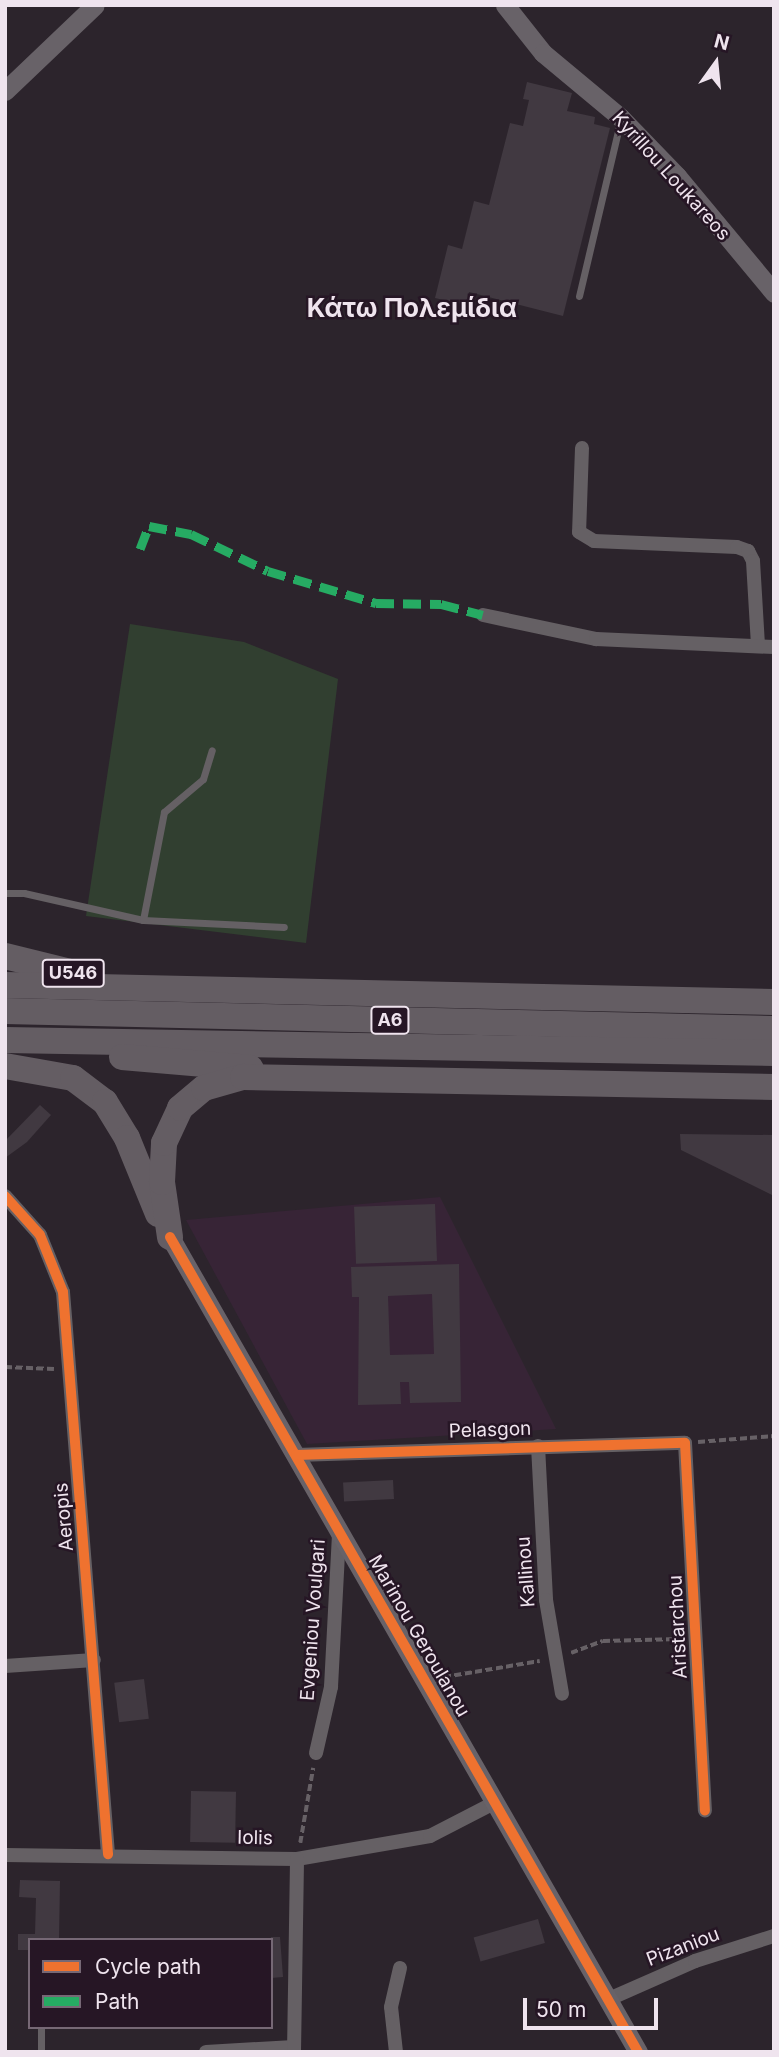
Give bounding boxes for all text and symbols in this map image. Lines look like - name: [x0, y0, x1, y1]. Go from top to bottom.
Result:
- north arrow: [681, 28, 751, 98]
- text: N: [712, 29, 732, 55]
- street label: Kyrillou Loukareos: [607, 107, 735, 245]
- district label: Κάτω Πολεμίδια: [307, 292, 517, 324]
- road number: U546: [42, 958, 104, 988]
- road number: A6: [369, 1006, 411, 1035]
- street label: Pelasgon: [448, 1417, 532, 1443]
- street label: Aeropis: [50, 1482, 78, 1552]
- street label: Kallinou: [512, 1536, 540, 1608]
- street label: Evgeniou Voulgari: [296, 1538, 330, 1702]
- street label: Marinou Geroulanou: [363, 1551, 475, 1721]
- street label: Aristarchou: [664, 1575, 692, 1679]
- street label: Iolis: [237, 1826, 273, 1850]
- street label: Pizaniou: [643, 1923, 723, 1971]
- legend: [28, 1938, 273, 2029]
- text: Cycle path: [95, 1954, 201, 1979]
- scale bar: [527, 1983, 662, 2027]
- text: Path: [95, 1989, 140, 2014]
- text: 50 m: [536, 1997, 586, 2022]

